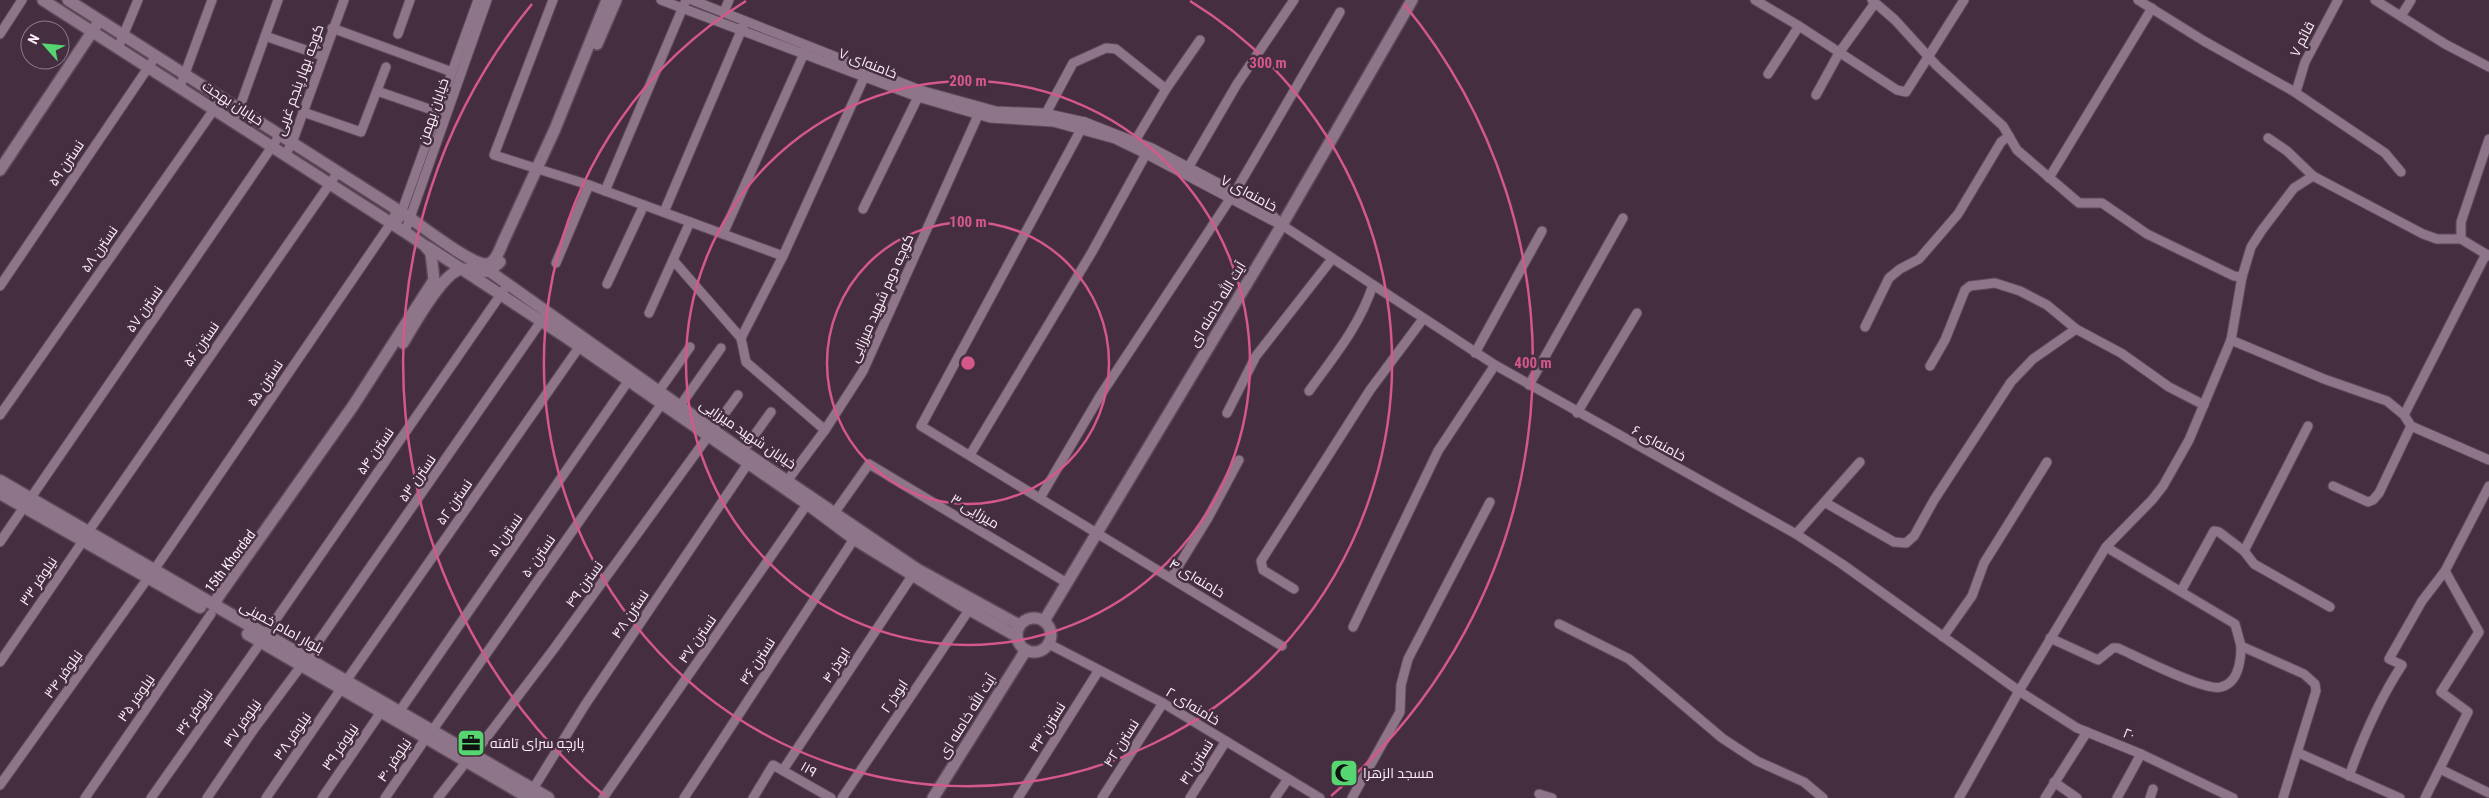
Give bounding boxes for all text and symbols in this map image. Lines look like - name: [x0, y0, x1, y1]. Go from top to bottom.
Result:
- street label: قائم ۷: [2286, 19, 2319, 60]
- north arrow: [20, 20, 70, 70]
- street label: کوچه بهار پنجم غربی: [271, 22, 328, 139]
- text: N: [24, 32, 42, 47]
- street label: خامنه‌ای ۷: [836, 45, 900, 81]
- text: 300 m: [1249, 54, 1287, 72]
- text: 200 m: [949, 72, 987, 90]
- street label: خیابان بهمن: [414, 76, 452, 146]
- street label: خیابان بهجت: [200, 77, 266, 129]
- street label: نسترن ۵۹: [45, 137, 87, 189]
- street label: خامنه‌ای ۷: [1218, 172, 1280, 214]
- text: 100 m: [949, 213, 987, 231]
- street label: نسترن ۵۸: [77, 223, 121, 275]
- street label: کوچه دوم شهید میرزایی: [845, 231, 918, 365]
- street label: آیت الله خامنه ای: [1184, 258, 1249, 349]
- street label: نسترن ۵۷: [122, 283, 166, 335]
- street label: نسترن ۵۶: [180, 319, 222, 369]
- centre of rings: [959, 354, 977, 372]
- text: 400 m: [1514, 354, 1552, 372]
- street label: نسترن ۵۵: [244, 357, 286, 409]
- street label: خیابان شهید میرزایی: [697, 396, 799, 472]
- street label: خامنه‌ای ۶: [1629, 422, 1689, 464]
- street label: نسترن ۵۴: [353, 424, 397, 478]
- street label: نسترن ۵۳: [395, 451, 439, 505]
- street label: نسترن ۵۲: [433, 476, 475, 528]
- street label: میرزایی ۳: [948, 490, 1002, 532]
- street label: نسترن ۵۱: [485, 510, 525, 560]
- street label: 15th Khordad: [201, 527, 259, 595]
- street label: نسترن ۵۰: [518, 532, 558, 580]
- street label: نیلوفر ۳۳: [16, 554, 60, 608]
- street label: خامنه‌ای ۴: [1166, 555, 1228, 601]
- street label: نسترن ۴۹: [562, 558, 606, 610]
- street label: نسترن ۴۸: [608, 587, 652, 641]
- street label: بلوار امام خمینی: [236, 597, 327, 658]
- street label: نسترن ۴۷: [675, 612, 719, 666]
- street label: نسترن ۴۶: [736, 635, 778, 687]
- street label: ابوذر ۴: [819, 644, 853, 686]
- street label: نیلوفر ۳۴: [40, 647, 86, 701]
- street label: آیت الله خامنه ای: [934, 670, 999, 761]
- street label: نیلوفر ۳۵: [114, 672, 158, 724]
- street label: ابوذر ۲: [877, 676, 911, 716]
- street label: خامنه‌ای ۲: [1163, 684, 1223, 728]
- street label: نیلوفر ۳۶: [172, 686, 216, 738]
- street label: نیلوفر ۳۷: [220, 696, 264, 750]
- street label: نسترن ۴۳: [1026, 699, 1068, 755]
- street label: نیلوفر ۳۸: [270, 709, 314, 763]
- street label: نسترن ۴۲: [1100, 716, 1142, 770]
- street label: نیلوفر ۳۹: [318, 721, 362, 773]
- street label: ۲۰: [2121, 725, 2137, 743]
- office icon: پارچه سرای تافته: [456, 728, 486, 758]
- street label: نیلوفر ۴۰: [374, 735, 414, 785]
- place label: پارچه سرای تافته: [490, 735, 585, 753]
- street label: نسترن ۴۱: [1176, 737, 1216, 787]
- street label: ۱۱۹: [798, 758, 820, 780]
- mosque icon: مسجد الزهرا: [1329, 758, 1359, 788]
- place label: مسجد الزهرا: [1363, 765, 1434, 781]

